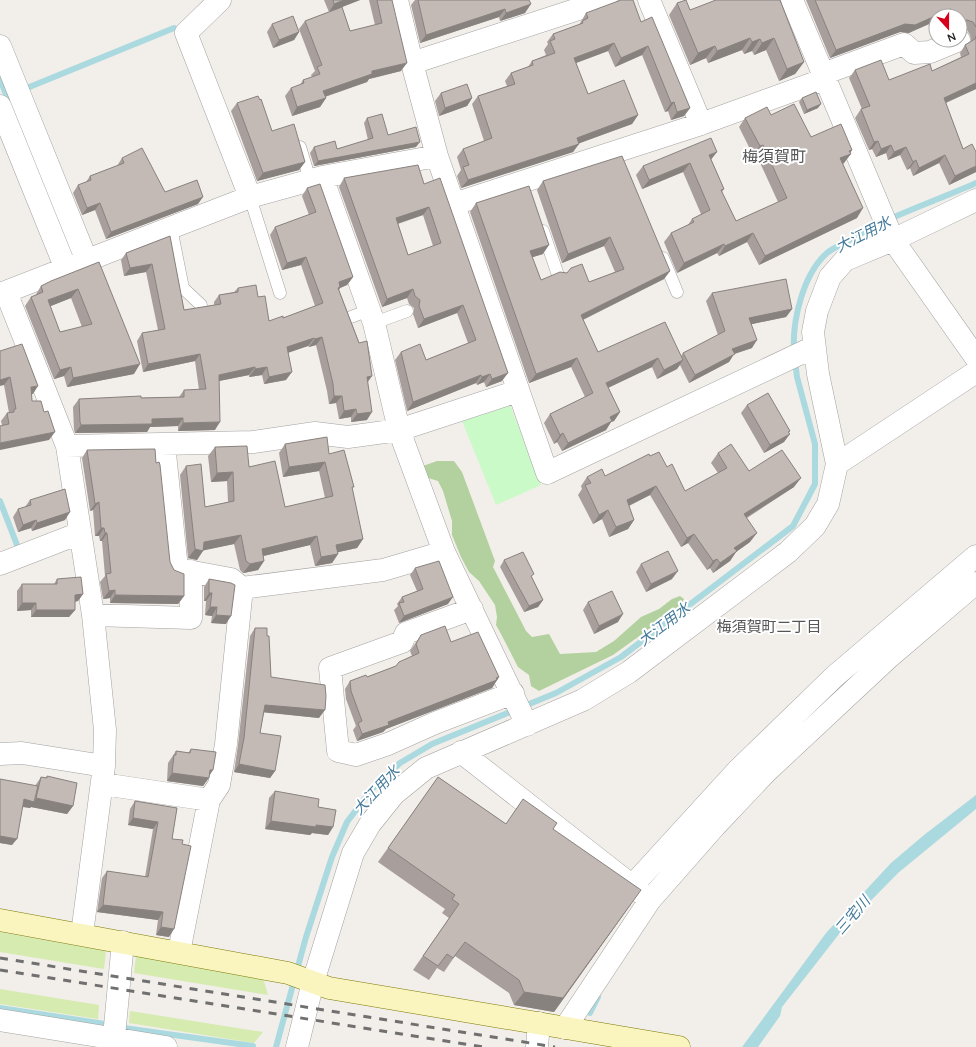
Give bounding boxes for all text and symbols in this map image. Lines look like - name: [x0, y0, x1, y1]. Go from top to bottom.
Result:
- north arrow: [928, 8, 968, 48]
- text: N: [945, 29, 958, 45]
- district label: 梅須賀町: [742, 146, 806, 166]
- water label: 大江用水: [832, 211, 896, 256]
- water label: 大江用水: [634, 597, 695, 650]
- district label: 梅須賀町二丁目: [716, 617, 822, 636]
- water label: 大江用水: [349, 760, 405, 818]
- water label: 三宅川: [830, 890, 875, 938]

